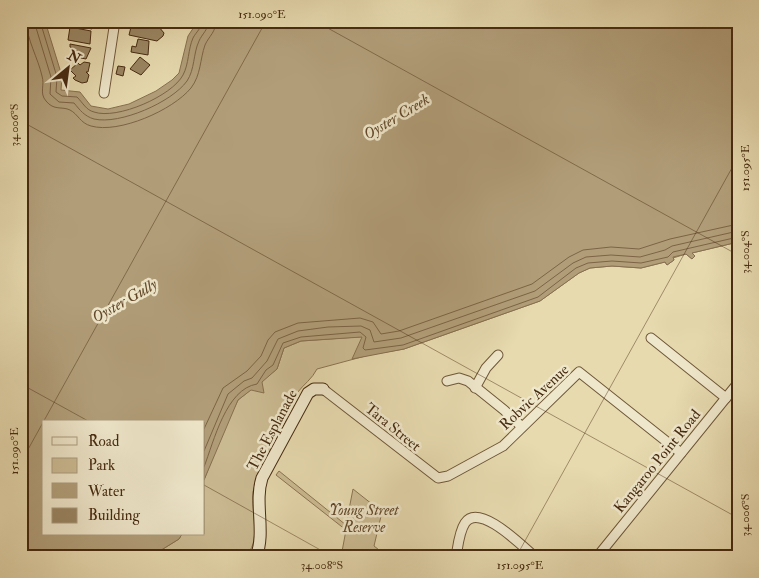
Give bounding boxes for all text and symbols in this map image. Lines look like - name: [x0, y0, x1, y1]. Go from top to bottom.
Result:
- text: 151.090°E: [238, 7, 286, 22]
- north arrow: [42, 42, 92, 92]
- text: N: [64, 46, 84, 68]
- water label: Oyster Creek: [360, 89, 434, 144]
- text: 34.006°S: [7, 104, 22, 146]
- text: 151.095°E: [738, 144, 753, 191]
- text: 34.004°S: [738, 230, 753, 274]
- water label: Oyster Gully: [88, 274, 161, 328]
- street label: Robvic Avenue: [496, 360, 573, 434]
- street label: The Esplanade: [243, 386, 303, 475]
- street label: Tara Street: [361, 399, 425, 456]
- street label: Kangaroo Point Road: [610, 405, 705, 517]
- legend: [42, 420, 205, 536]
- text: 151.090°E: [7, 427, 22, 475]
- text: Road: [88, 432, 120, 451]
- text: Park: [88, 456, 115, 475]
- text: Water: [87, 482, 125, 501]
- text: 34.006°S: [738, 494, 753, 536]
- park label: Young Street Reserve: [329, 501, 399, 537]
- text: Building: [88, 506, 140, 525]
- text: 34.008°S: [301, 558, 343, 573]
- text: 151.095°E: [497, 558, 544, 573]

